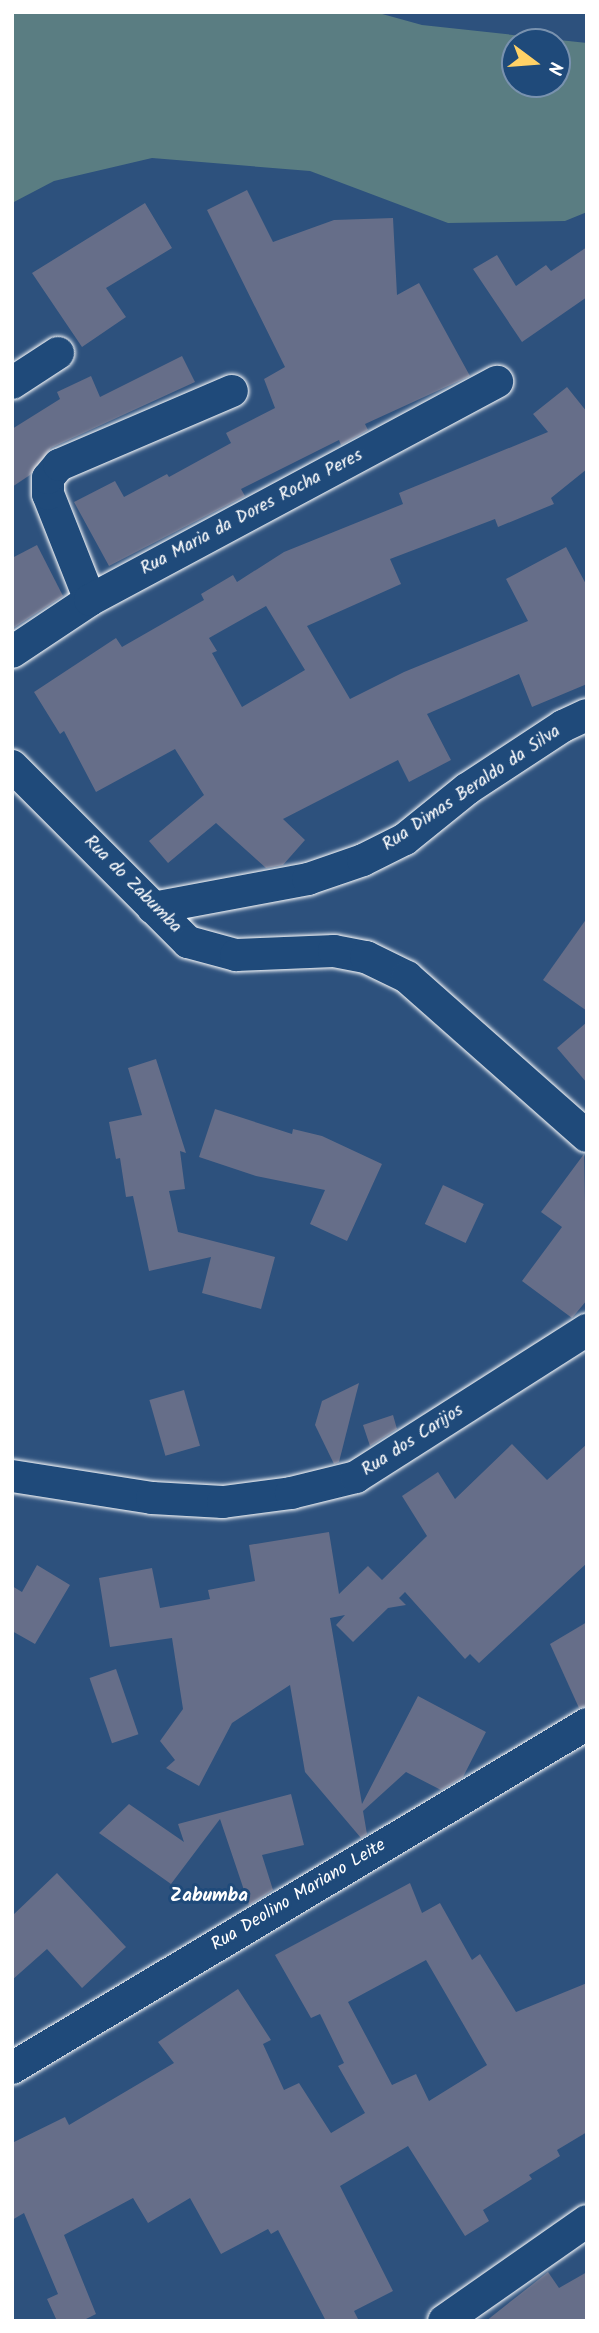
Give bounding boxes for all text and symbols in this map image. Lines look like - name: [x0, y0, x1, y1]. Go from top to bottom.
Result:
- north arrow: [501, 28, 571, 98]
- text: N: [538, 58, 570, 78]
- street label: Rua Maria da Dores Rocha Peres: [137, 445, 367, 581]
- street label: Rua Dimas Beraldo da Silva: [379, 721, 565, 857]
- street label: Rua do Zabumba: [79, 832, 185, 938]
- street label: Rua dos Carijos: [358, 1400, 468, 1482]
- street label: Rua Deolino Mariano Leite: [208, 1835, 390, 1957]
- district label: Zabumba: [170, 1886, 248, 1908]

